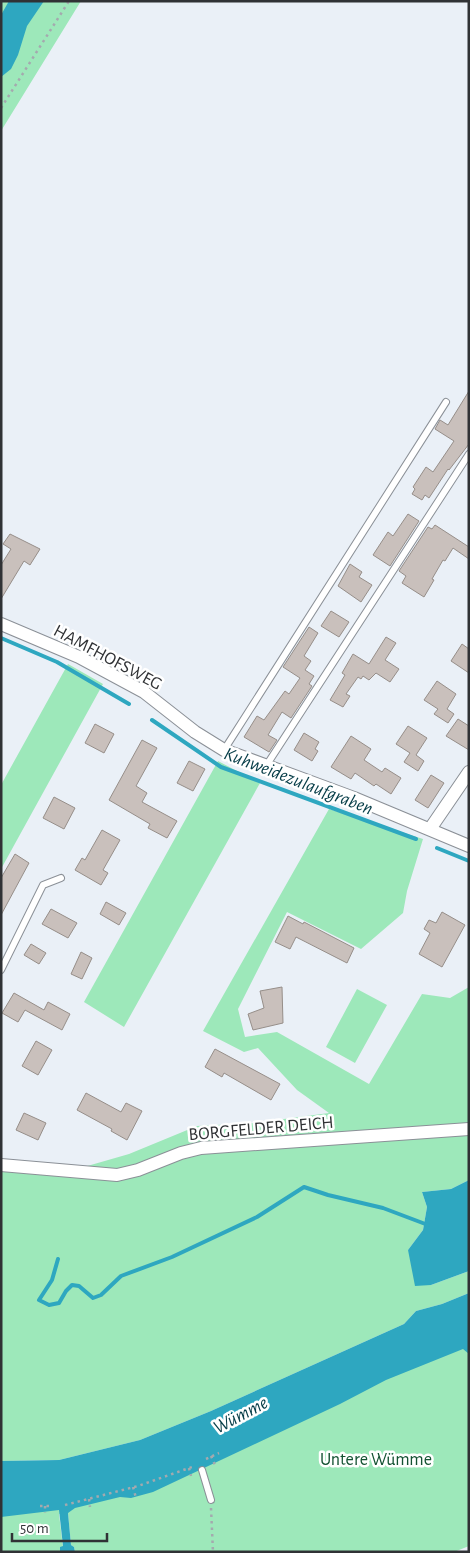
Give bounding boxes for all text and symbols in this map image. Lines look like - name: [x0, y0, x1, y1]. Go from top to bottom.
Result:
- street label: HAMFHOFSWEG: [50, 622, 165, 694]
- water label: Kuhweidezulaufgraben: [221, 744, 376, 819]
- street label: BORGFELDER DEICH: [188, 1114, 334, 1144]
- water label: Wümme: [210, 1393, 271, 1437]
- park label: Untere Wümme: [320, 1451, 432, 1469]
- scale bar: [12, 1510, 108, 1542]
- text: 50 m: [20, 1521, 49, 1536]

